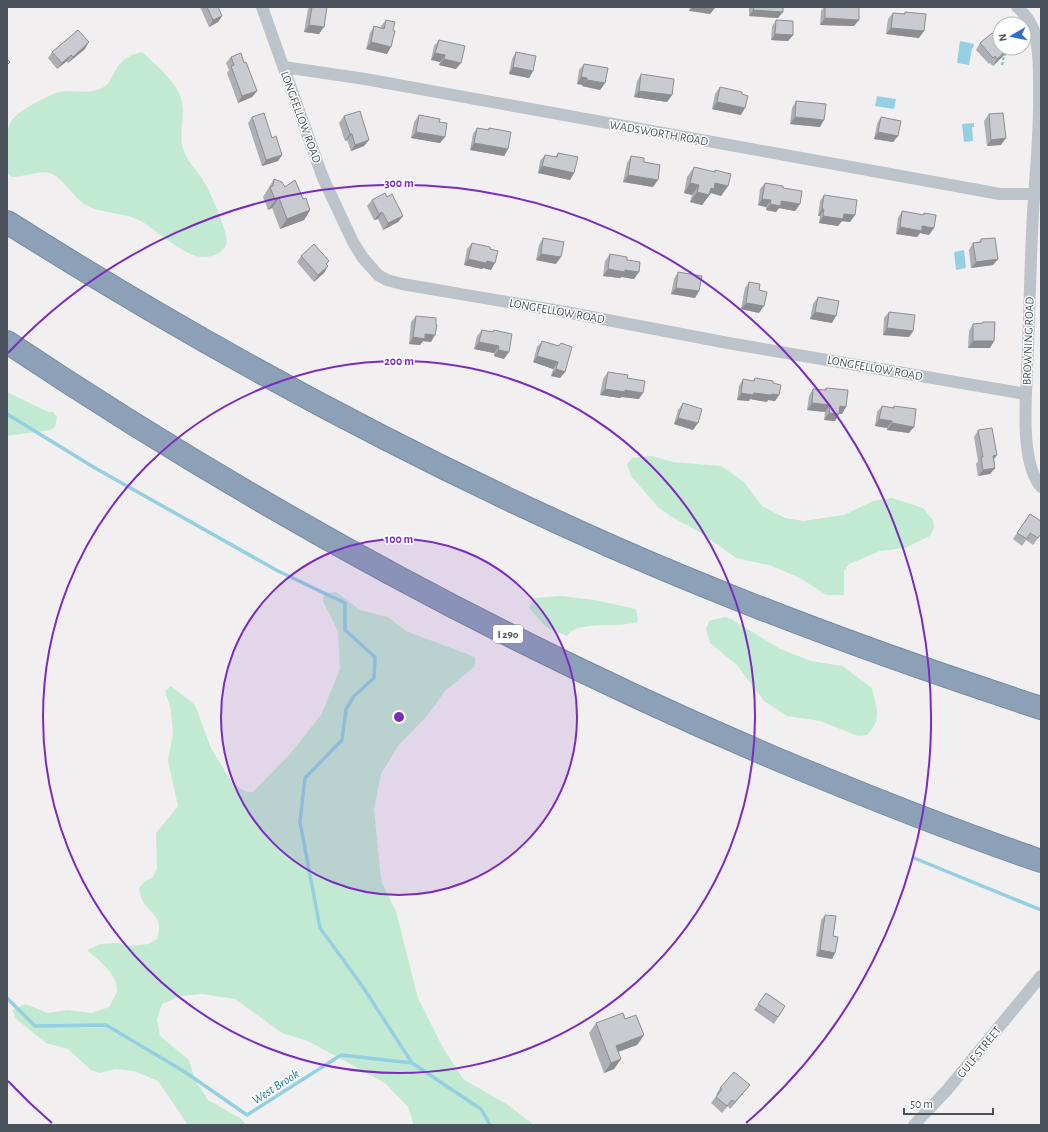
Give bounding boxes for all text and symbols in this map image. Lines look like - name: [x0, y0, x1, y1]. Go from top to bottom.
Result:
- north arrow: [992, 16, 1032, 56]
- text: N: [997, 33, 1009, 42]
- street label: LONGFELLOW ROAD: [279, 69, 323, 165]
- street label: WADSWORTH ROAD: [609, 118, 709, 148]
- text: 300 m: [384, 177, 414, 189]
- street label: BROWNING ROAD: [1020, 296, 1036, 385]
- street label: LONGFELLOW ROAD: [508, 297, 606, 325]
- street label: LONGFELLOW ROAD: [826, 354, 924, 382]
- text: 200 m: [384, 355, 414, 367]
- text: 100 m: [385, 533, 413, 545]
- road number: I 290: [493, 625, 523, 643]
- centre of rings: [392, 710, 406, 724]
- street label: GULF STREET: [955, 1024, 1003, 1080]
- water label: West Brook: [250, 1067, 302, 1107]
- scale bar: [904, 1090, 993, 1116]
- text: 50 m: [910, 1098, 933, 1110]

